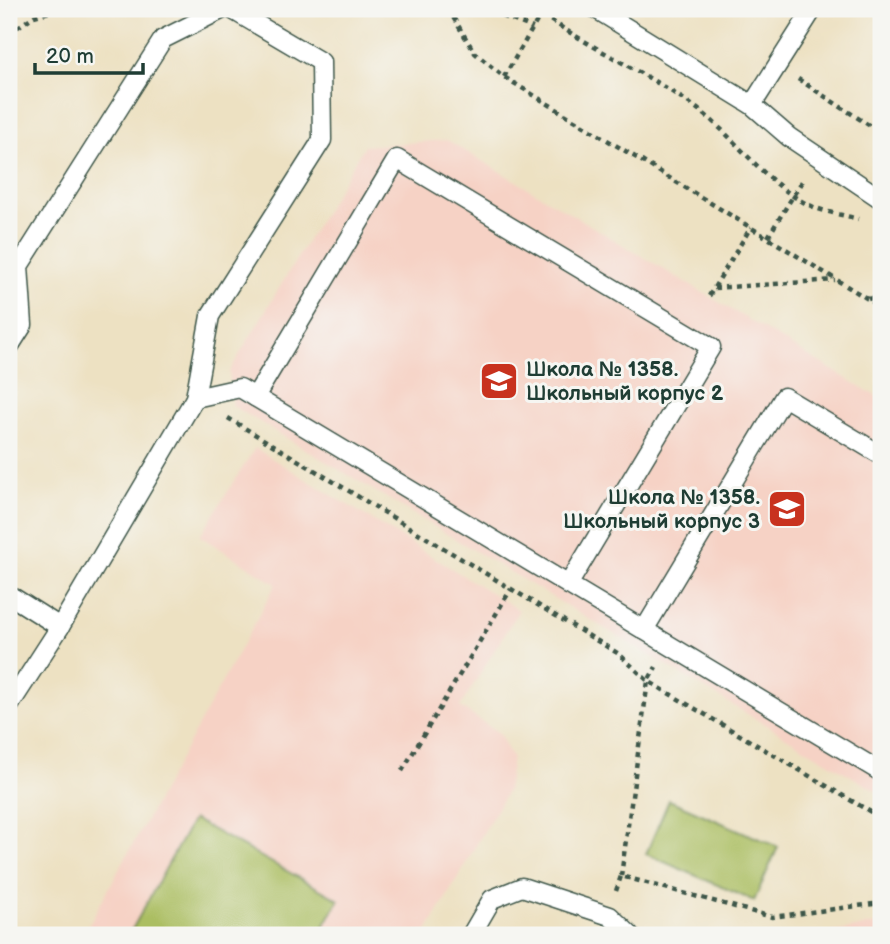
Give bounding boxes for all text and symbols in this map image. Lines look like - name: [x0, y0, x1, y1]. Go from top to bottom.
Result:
- scale bar: [35, 32, 144, 76]
- text: 20 m: [46, 44, 94, 69]
- place label: Школа № 1358. Школьный корпус 2: [526, 357, 724, 406]
- school or university icon: Школа № 1358. Школьный корпус 2: [478, 360, 520, 402]
- place label: Школа № 1358. Школьный корпус 3: [563, 485, 760, 534]
- school or university icon: Школа № 1358. Школьный корпус 3: [766, 488, 808, 530]

